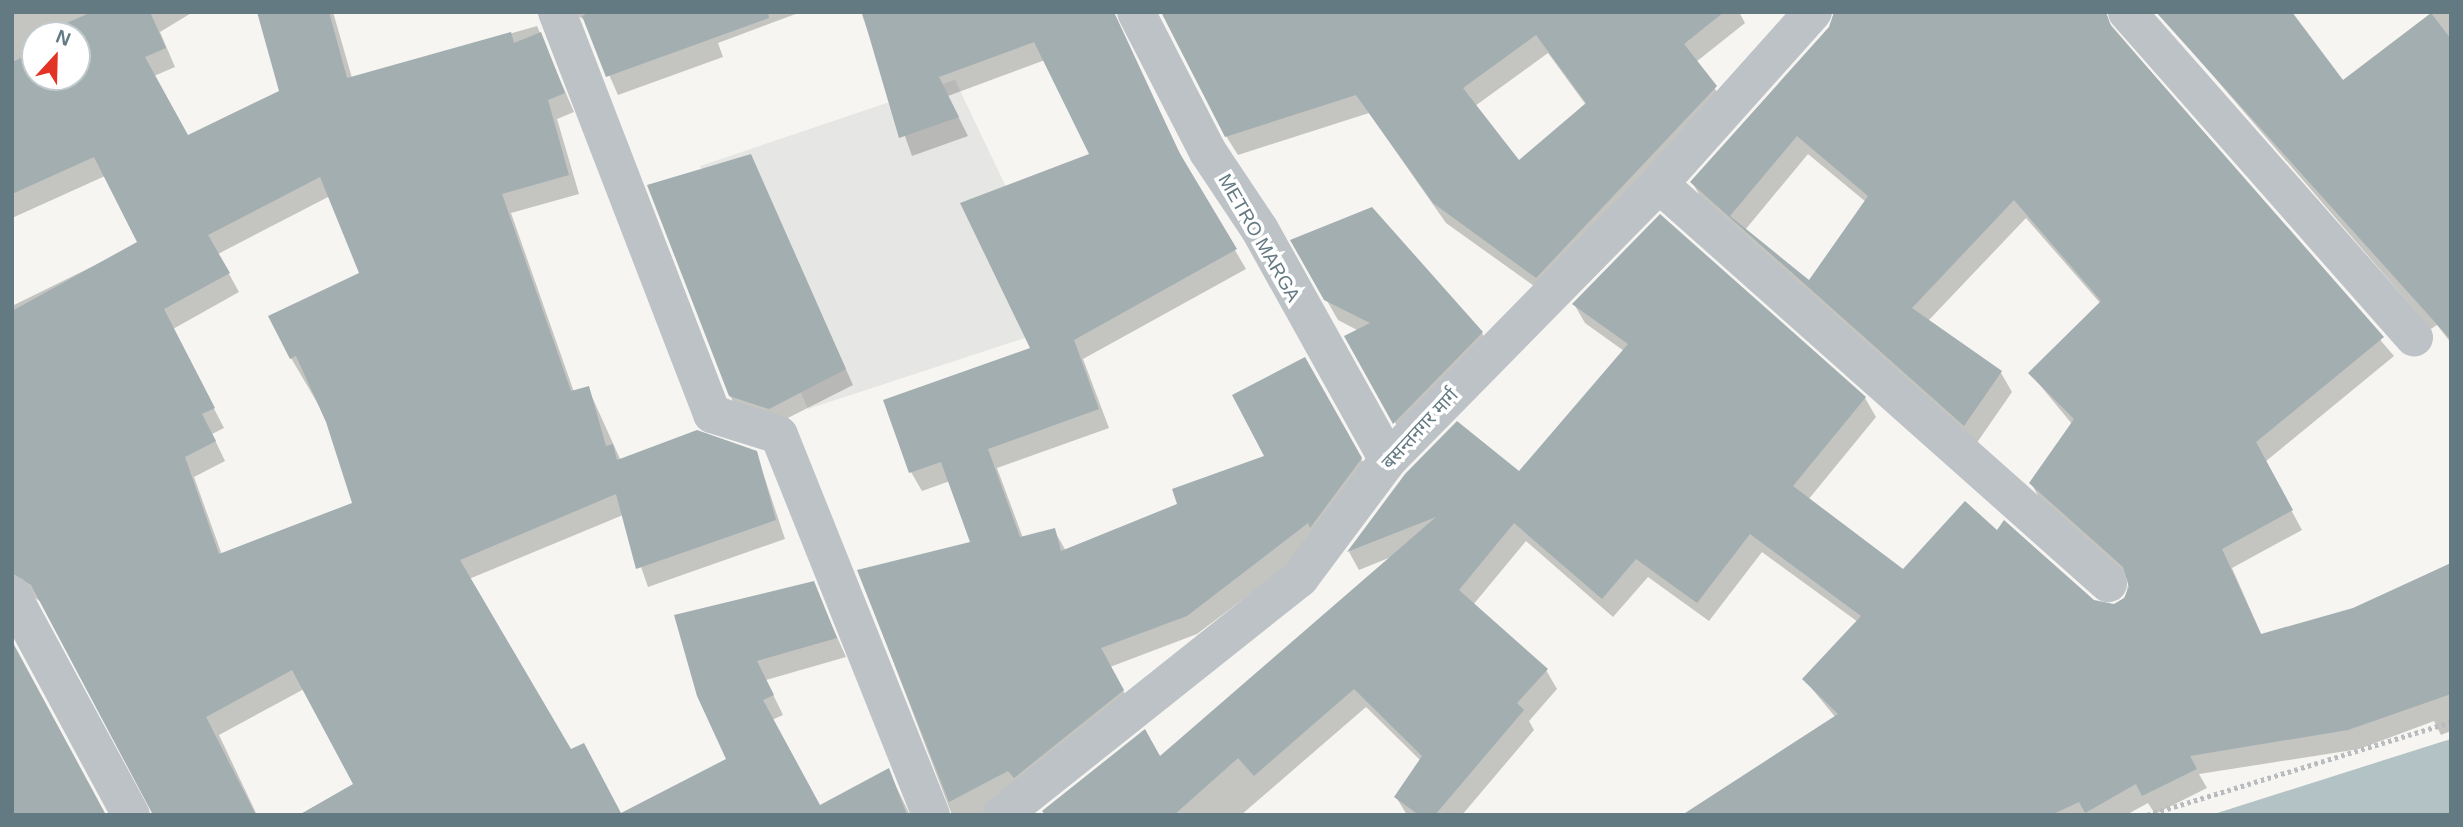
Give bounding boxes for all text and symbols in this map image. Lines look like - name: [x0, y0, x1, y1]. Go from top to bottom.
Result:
- north arrow: [21, 21, 91, 91]
- text: N: [53, 26, 74, 50]
- street label: METRO MARGA: [1213, 170, 1305, 306]
- street label: बसन्तनगर मार्ग: [1377, 384, 1463, 474]

